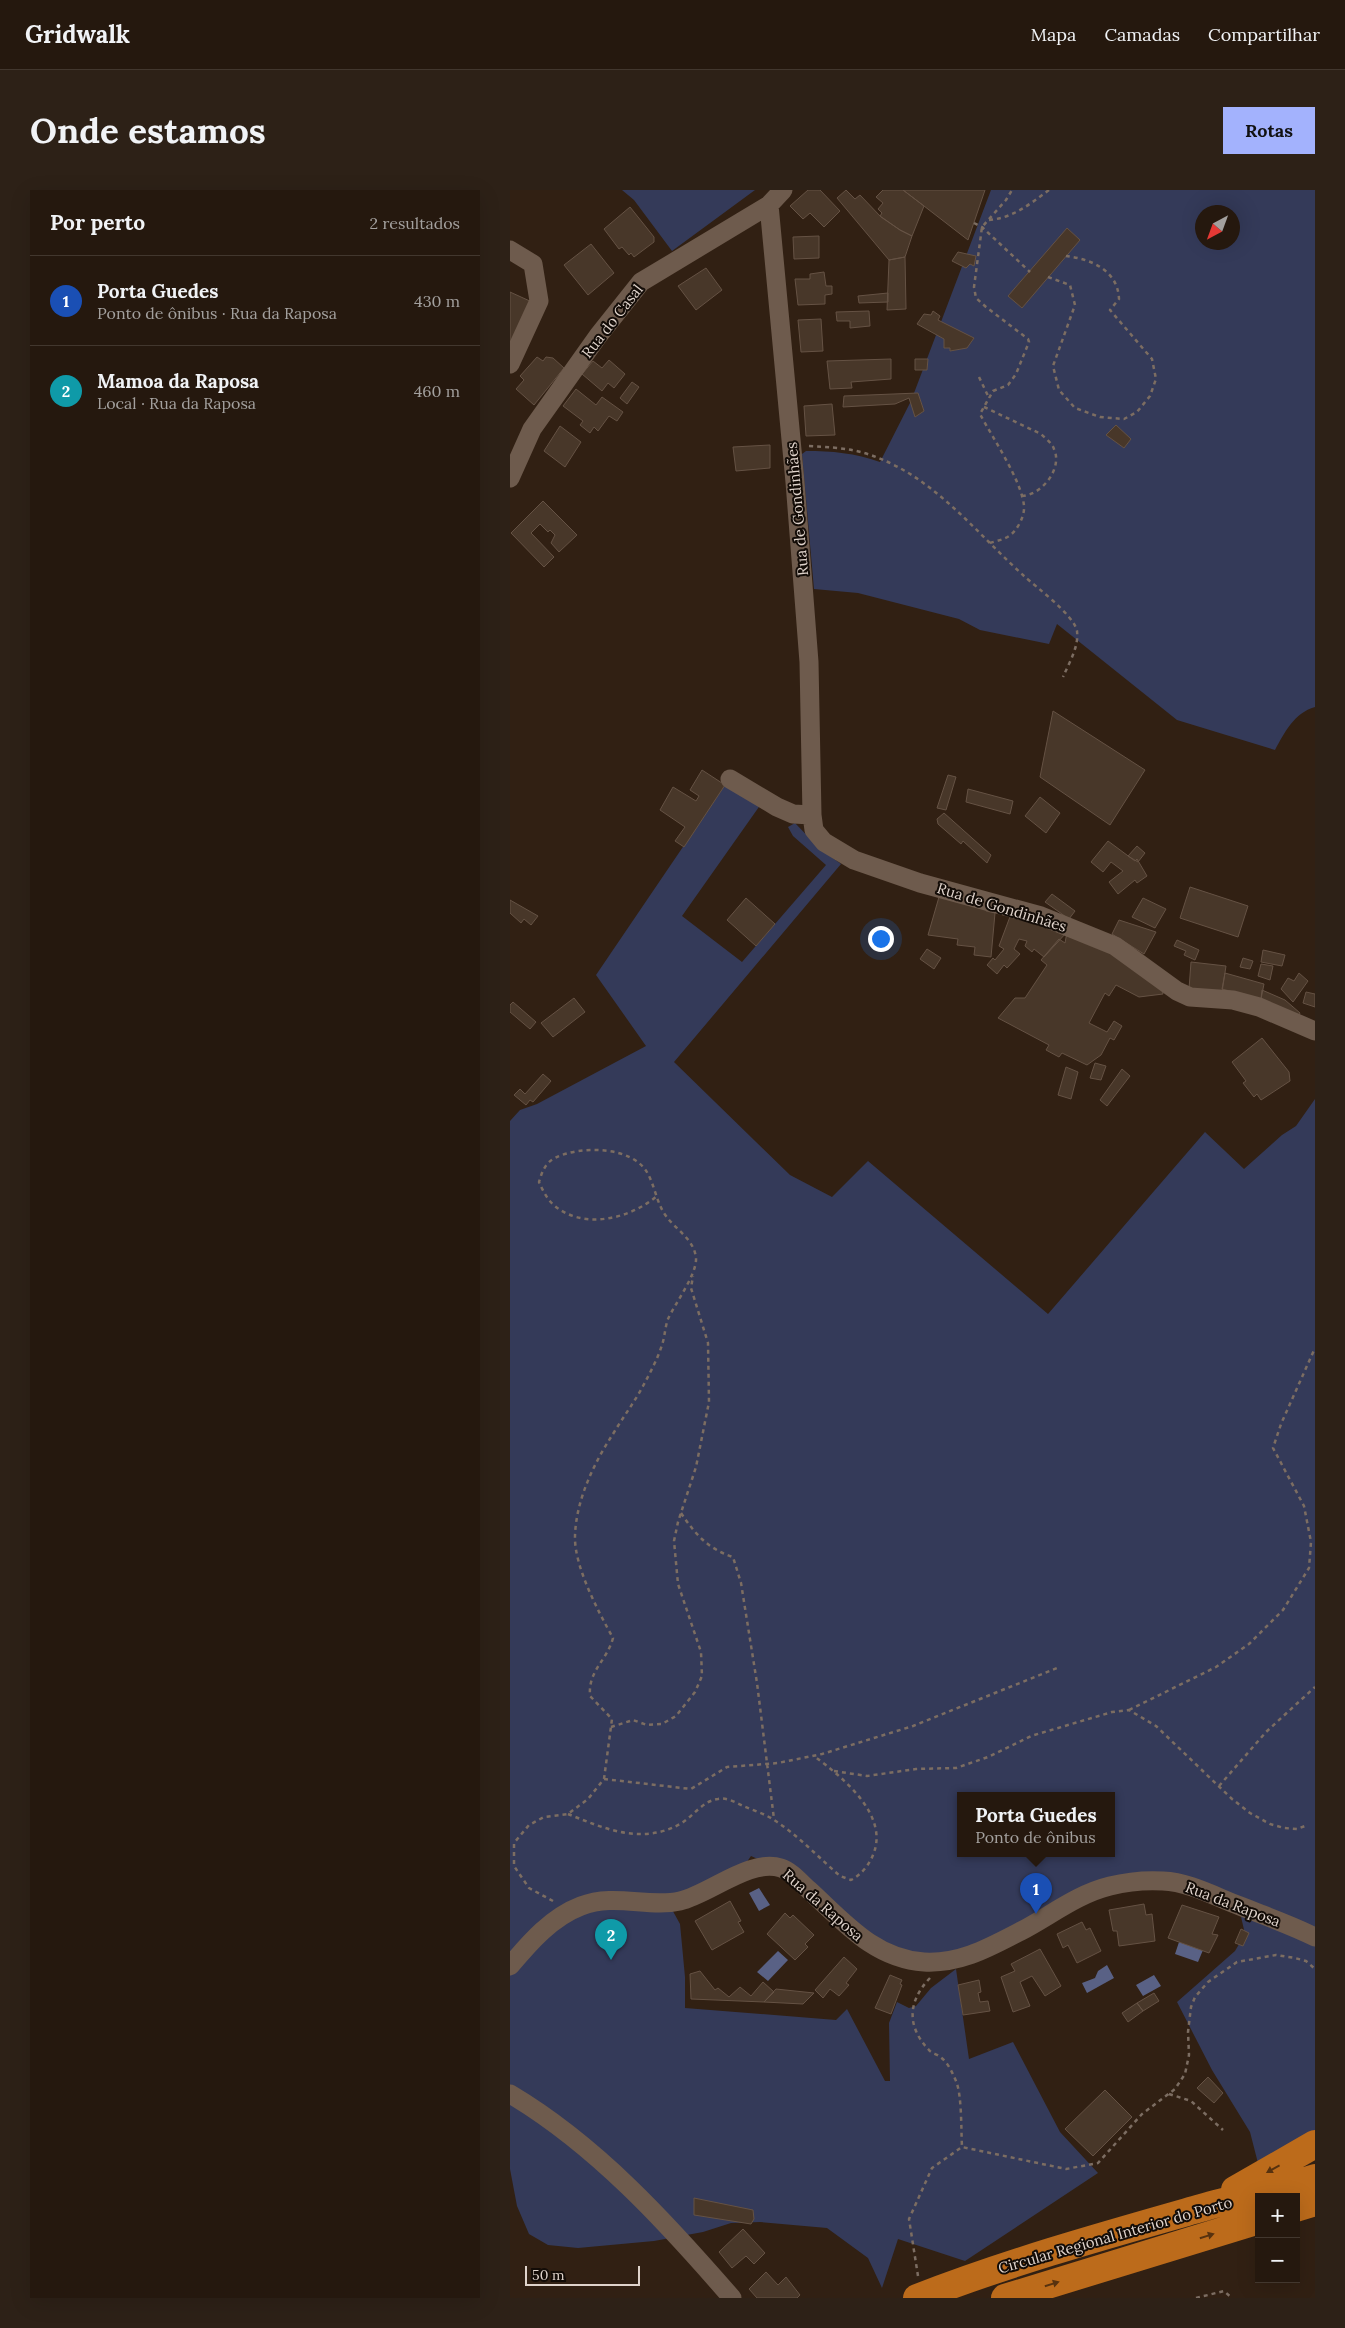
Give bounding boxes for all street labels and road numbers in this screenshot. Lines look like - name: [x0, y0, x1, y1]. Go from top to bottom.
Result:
- street label: Rua do Casal: [577, 280, 647, 362]
- street label: Rua de Gondinhães: [782, 441, 812, 577]
- street label: Rua de Gondinhães: [935, 878, 1069, 936]
- street label: Rua da Raposa: [779, 1865, 867, 1945]
- street label: Rua da Raposa: [1183, 1877, 1283, 1931]
- street label: Circular Regional Interior do Porto: [996, 2192, 1234, 2278]

